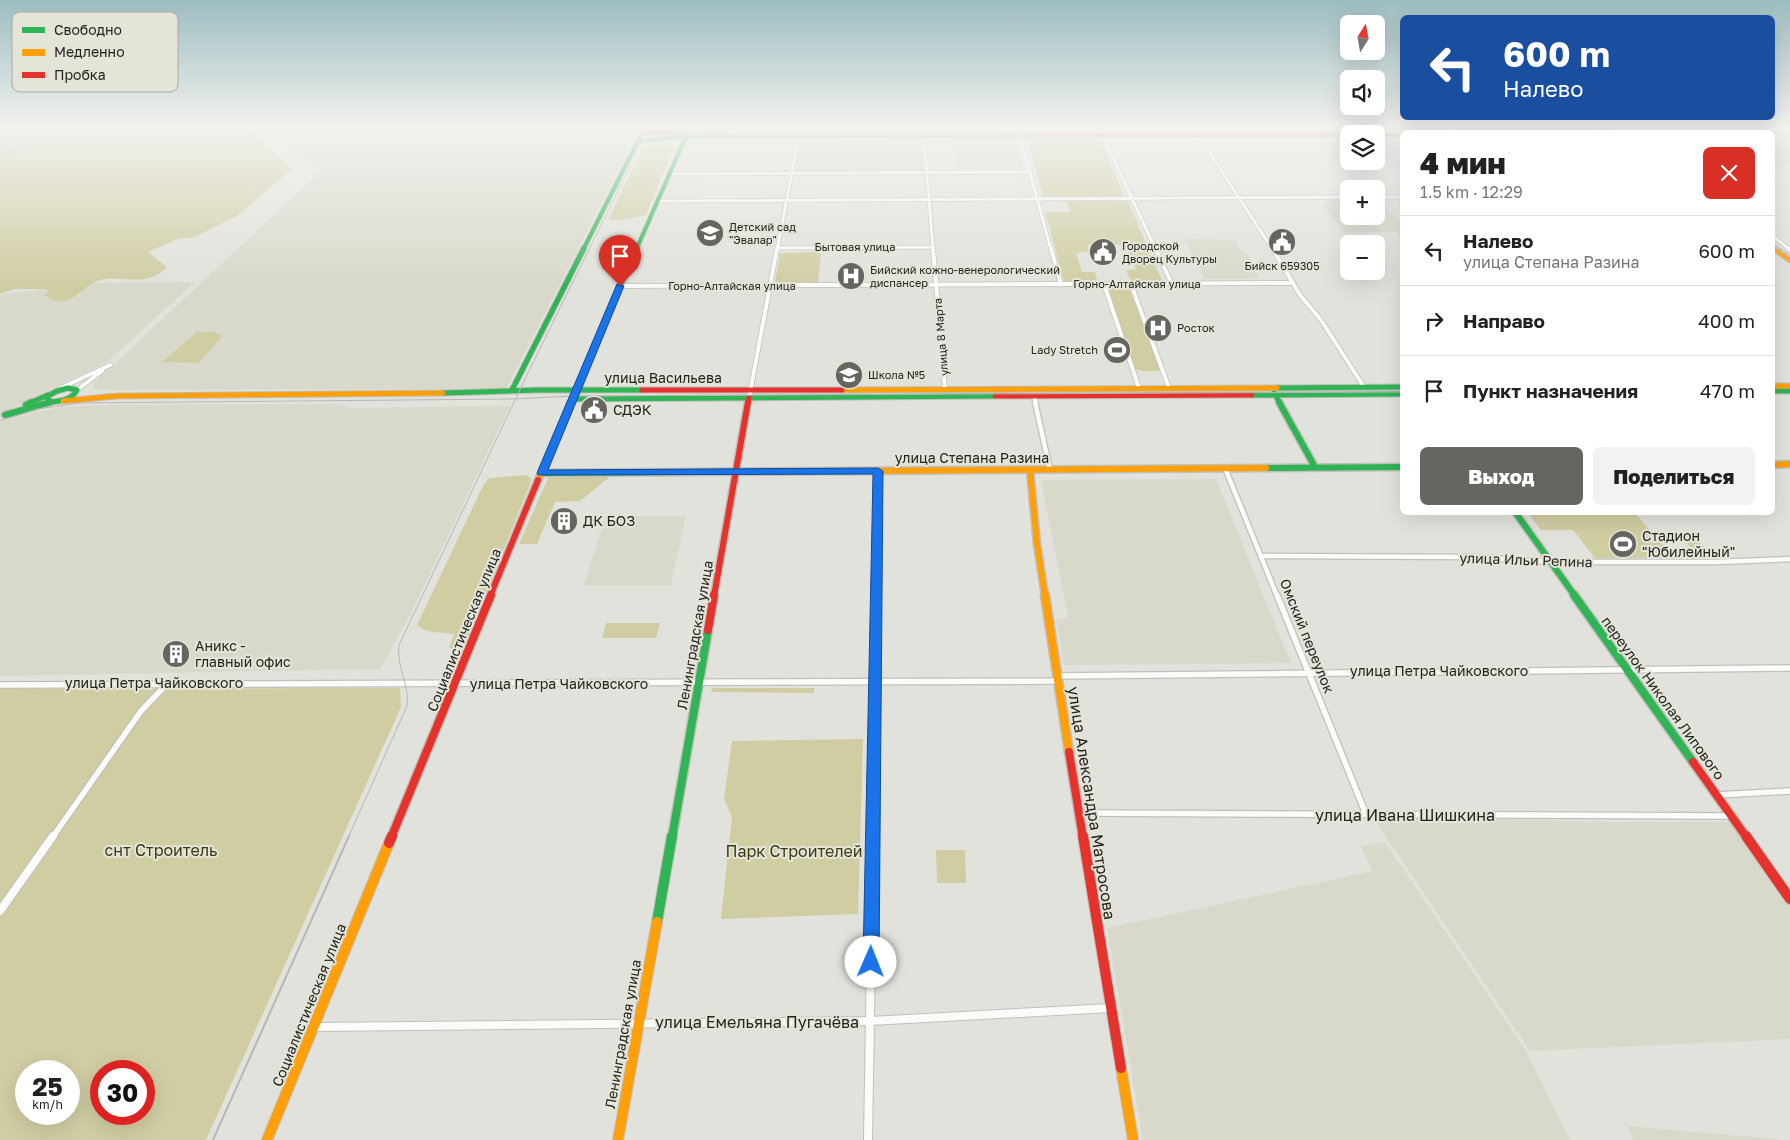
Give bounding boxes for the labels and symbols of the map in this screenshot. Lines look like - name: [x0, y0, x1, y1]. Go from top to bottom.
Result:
- legend: [12, 12, 178, 92]
- north arrow: [1340, 15, 1385, 60]
- text: Свободно: [54, 21, 122, 38]
- text: Медленно: [54, 43, 125, 60]
- text: Пробка: [54, 66, 106, 83]
- school or university icon: Детский сад "Эвалар": [695, 218, 725, 248]
- place label: Детский сад "Эвалар": [729, 220, 796, 246]
- public building icon: Бийск 659305: [1267, 227, 1297, 257]
- pin: [599, 235, 641, 286]
- public building icon: Городской Дворец Культуры: [1088, 237, 1118, 267]
- place label: Городской Дворец Культуры: [1122, 239, 1217, 265]
- street label: Бытовая улица: [815, 240, 895, 253]
- place label: Бийск 659305: [1244, 259, 1320, 272]
- hospital icon: Бийский кожно-венерологический диспансер: [836, 261, 866, 291]
- place label: Бийский кожно-венерологический диспансер: [870, 263, 1060, 289]
- street label: Горно-Алтайская улица: [1073, 277, 1201, 290]
- street label: Горно-Алтайская улица: [668, 279, 796, 292]
- street label: улица 8 Марта: [931, 298, 950, 377]
- hospital icon: Росток: [1143, 313, 1173, 343]
- place label: Росток: [1177, 321, 1216, 334]
- sports icon: Lady Stretch: [1102, 335, 1132, 365]
- place label: Lady Stretch: [1031, 343, 1098, 356]
- school or university icon: Школа №5: [834, 360, 864, 390]
- place label: Школа №5: [868, 368, 925, 381]
- street label: улица Васильева: [604, 369, 722, 386]
- public building icon: СДЭК: [579, 395, 609, 425]
- place label: СДЭК: [613, 401, 652, 418]
- street label: улица Степана Разина: [895, 449, 1049, 466]
- building icon: ДК БОЗ: [549, 506, 579, 536]
- place label: ДК БОЗ: [583, 512, 635, 529]
- place label: Стадион "Юбилейный": [1642, 527, 1735, 560]
- sports icon: Стадион "Юбилейный": [1608, 529, 1638, 559]
- street label: Социалистическая улица: [423, 546, 504, 714]
- street label: улица Ильи Репина: [1459, 549, 1593, 570]
- street label: Ленинградская улица: [673, 559, 716, 711]
- street label: Омский переулок: [1277, 576, 1338, 695]
- street label: переулок Николая Липового: [1598, 613, 1728, 783]
- place label: Аникс - главный офис: [195, 637, 291, 670]
- building icon: Аникс - главный офис: [161, 639, 191, 669]
- street label: улица Петра Чайковского: [1350, 662, 1528, 679]
- street label: улица Петра Чайковского: [65, 674, 243, 691]
- street label: улица Петра Чайковского: [470, 675, 648, 692]
- street label: улица Александра Матросова: [1064, 685, 1120, 921]
- street label: улица Ивана Шишкина: [1315, 805, 1495, 825]
- park label: снт Строитель: [105, 840, 217, 860]
- park label: Парк Строителей: [725, 841, 863, 861]
- street label: Социалистическая улица: [268, 921, 349, 1089]
- position arrow: [844, 935, 896, 987]
- street label: Ленинградская улица: [601, 958, 644, 1110]
- street label: улица Емельяна Пугачёва: [655, 1012, 859, 1032]
- speed limit sign: 30: [90, 1060, 155, 1125]

